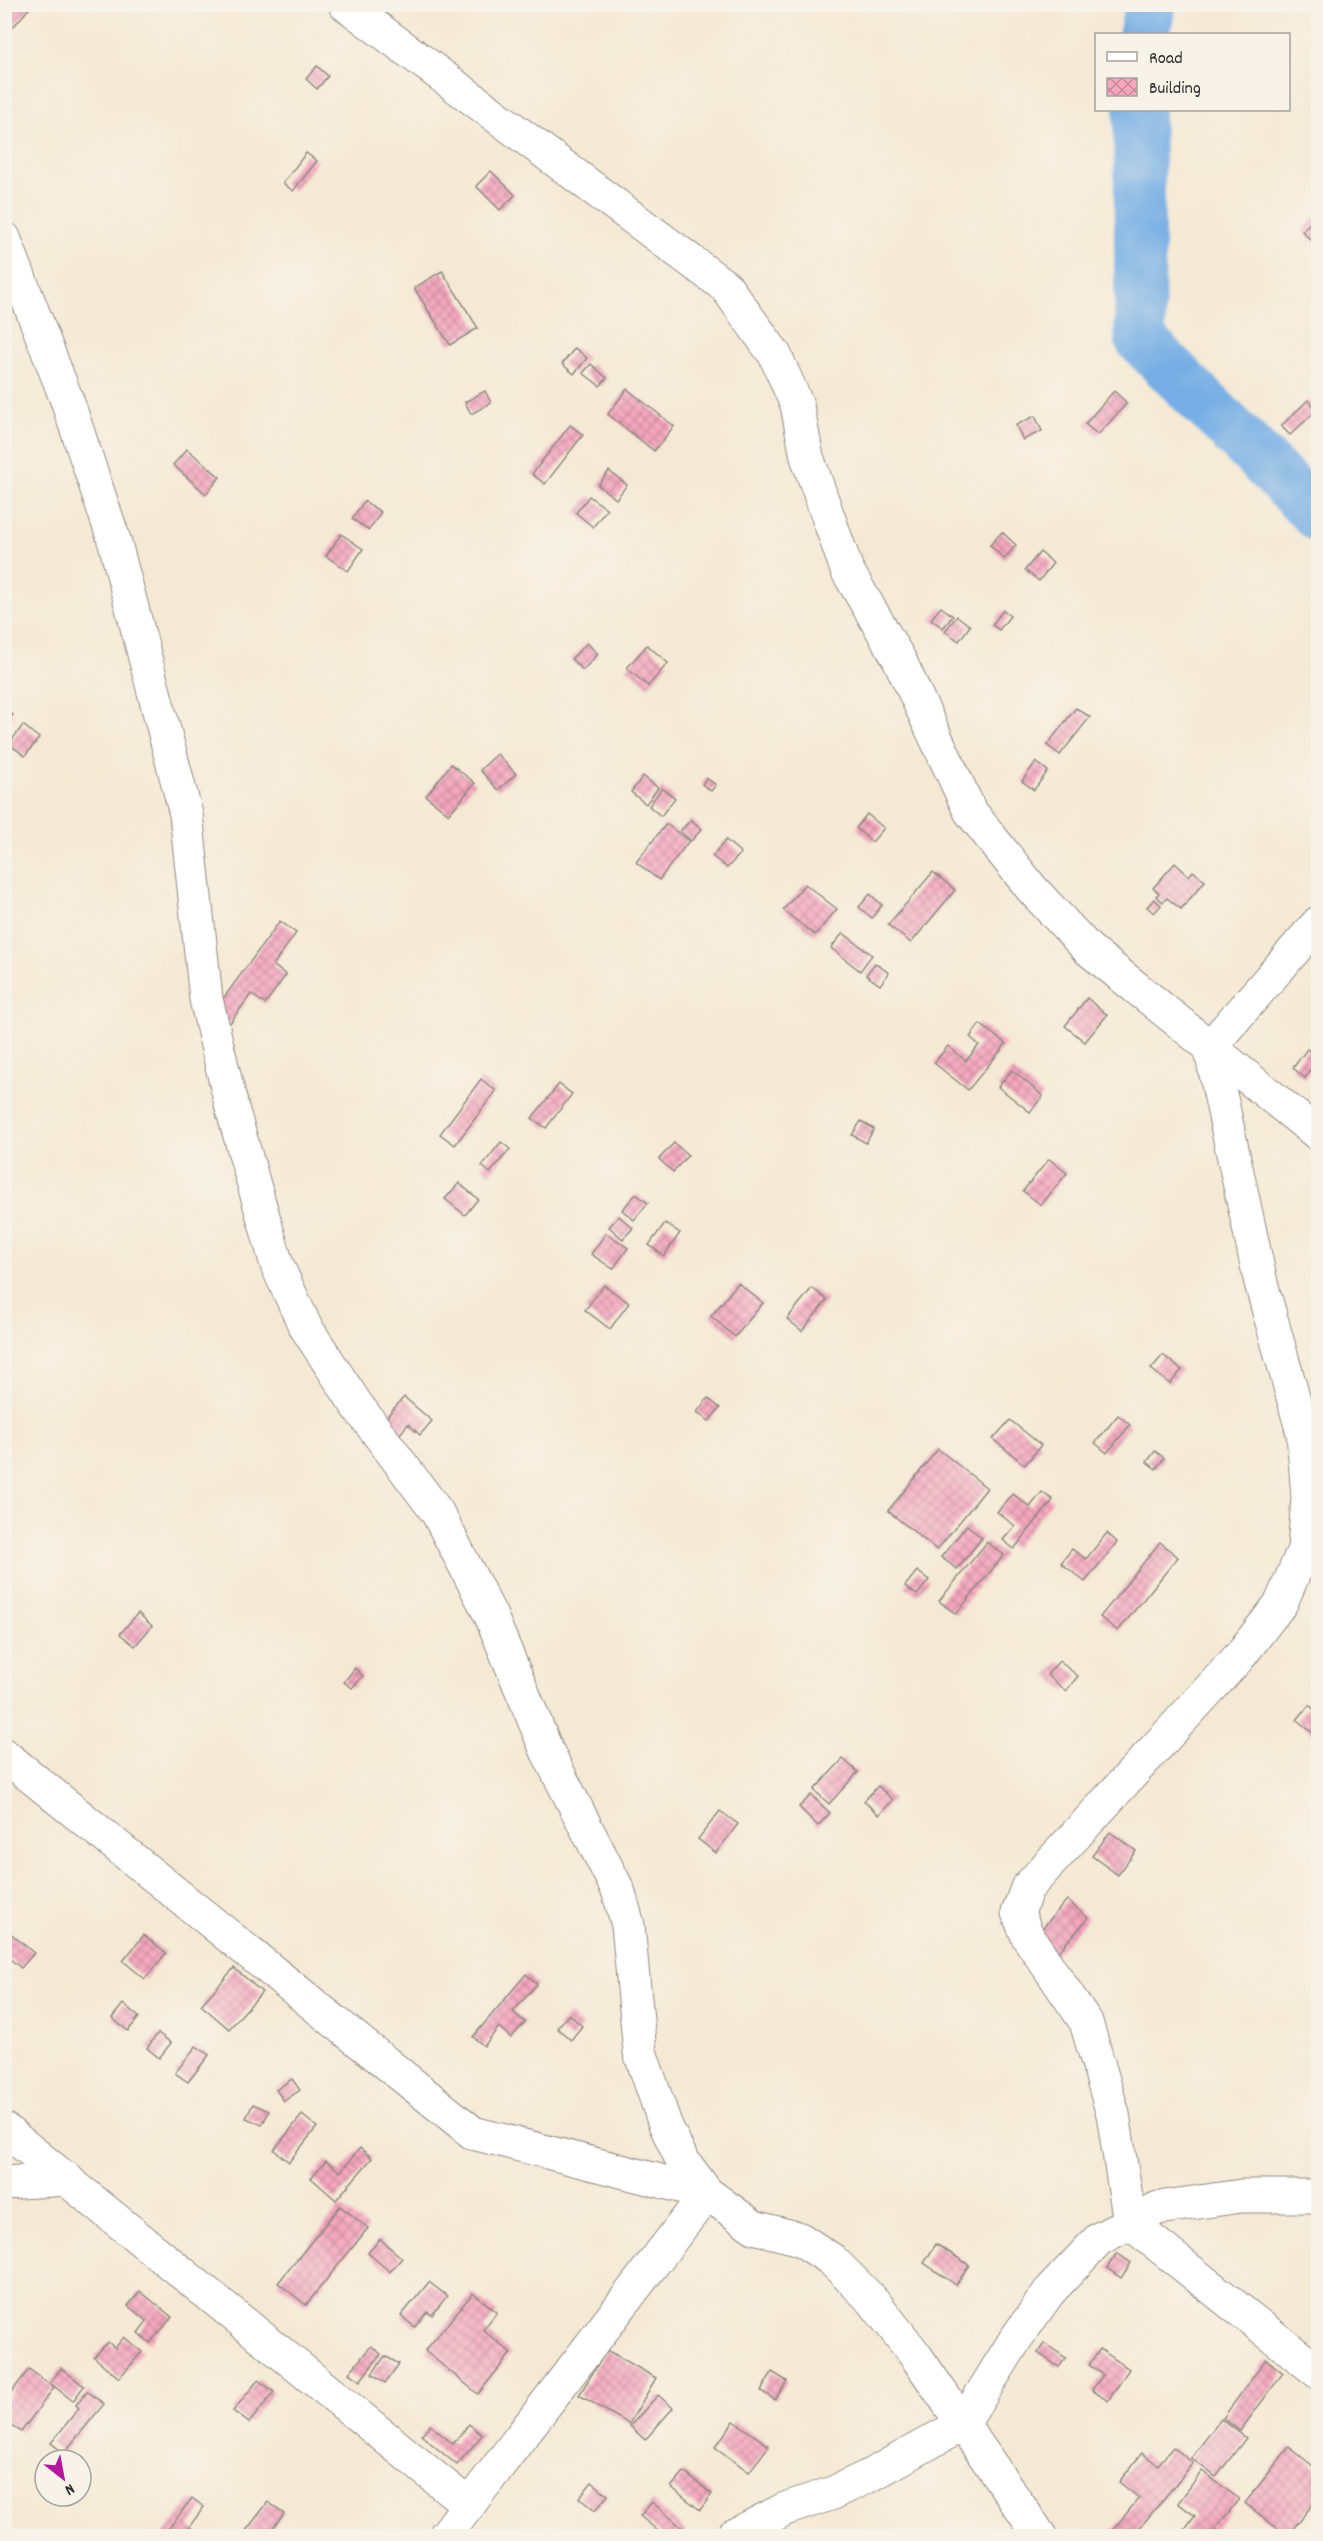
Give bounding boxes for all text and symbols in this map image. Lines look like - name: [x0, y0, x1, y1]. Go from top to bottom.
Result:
- legend: [1095, 33, 1290, 111]
- text: Road: [1149, 47, 1183, 72]
- text: Building: [1149, 77, 1201, 102]
- north arrow: [33, 2448, 93, 2508]
- text: N: [60, 2477, 79, 2501]

